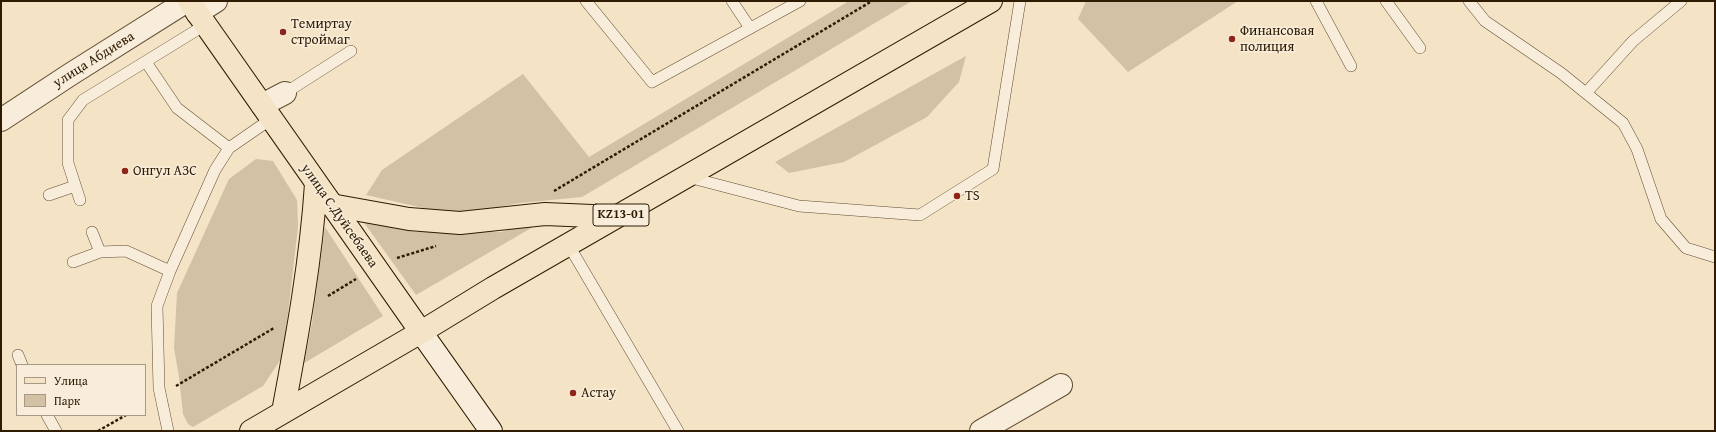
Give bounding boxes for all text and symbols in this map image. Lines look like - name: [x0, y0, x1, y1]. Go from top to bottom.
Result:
- place label: Темиртау строймаг: [291, 16, 352, 48]
- place label: Финансовая полиция: [1240, 23, 1314, 56]
- marker: Темиртау строймаг: [278, 27, 288, 37]
- street label: улица Абдиева: [50, 28, 138, 92]
- marker: Финансовая полиция: [1227, 34, 1237, 44]
- street label: улица С.Дуйсебаева: [297, 161, 381, 271]
- place label: Онгул АЗС: [133, 163, 197, 179]
- marker: Онгул АЗС: [120, 166, 130, 176]
- place label: TS: [965, 188, 980, 204]
- marker: TS: [952, 191, 962, 201]
- road number: KZ13-01: [593, 204, 649, 226]
- legend: [16, 364, 146, 416]
- text: Улица: [54, 372, 88, 389]
- place label: Астау: [581, 385, 616, 401]
- marker: Астау: [568, 388, 578, 398]
- text: Парк: [54, 392, 80, 409]

